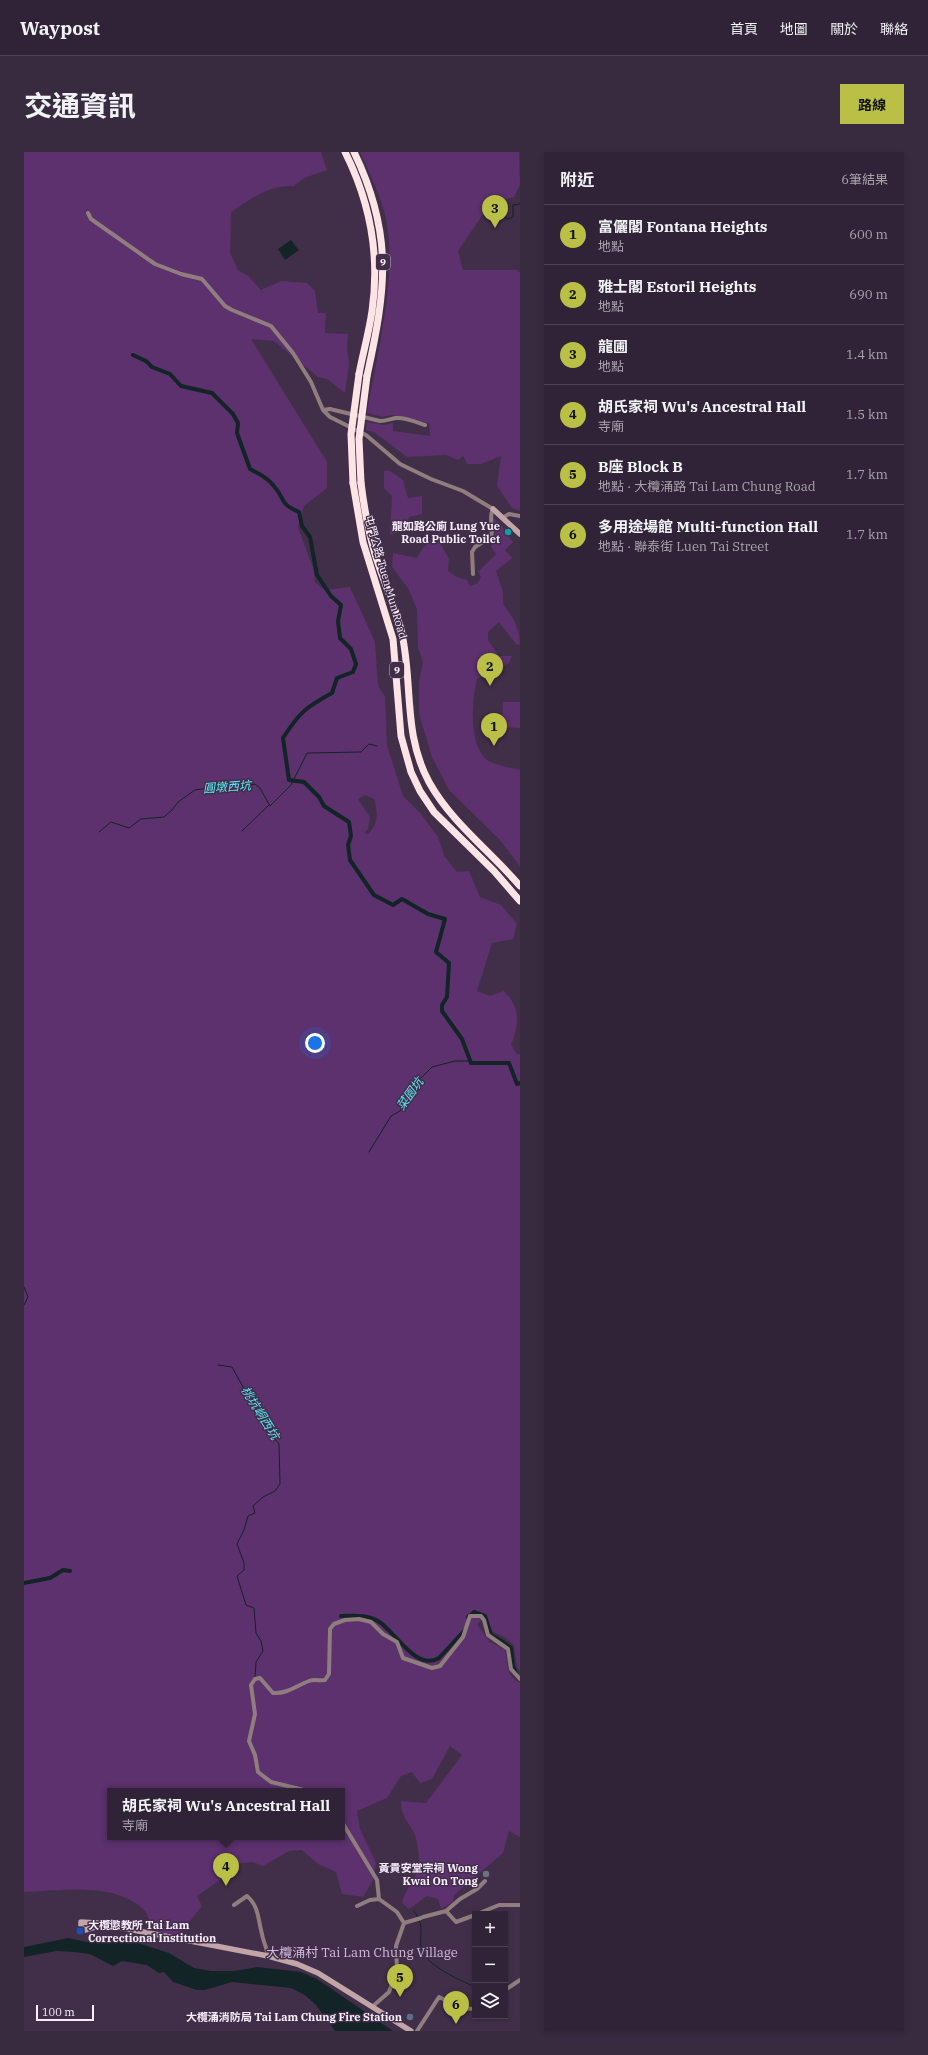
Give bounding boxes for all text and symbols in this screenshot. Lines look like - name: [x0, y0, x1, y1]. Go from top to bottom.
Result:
- text: Waypost: [20, 16, 100, 40]
- text: 首頁: [730, 20, 758, 38]
- text: 地圖: [780, 20, 808, 38]
- text: 關於: [830, 20, 858, 38]
- text: 聯絡: [880, 20, 908, 38]
- button: 路線: [840, 84, 904, 124]
- text: 交通資訊: [24, 87, 136, 124]
- text: 附近: [560, 169, 594, 191]
- text: 6筆結果: [841, 171, 888, 188]
- pin: 3: [482, 195, 508, 228]
- text: 富儷閣 Fontana Heights: [598, 217, 768, 236]
- text: 1: [569, 226, 577, 243]
- text: 600 m: [849, 226, 888, 243]
- text: 地點: [598, 238, 624, 255]
- road number: 9: [376, 254, 390, 270]
- text: 雅士閣 Estoril Heights: [598, 277, 756, 296]
- text: 2: [569, 286, 577, 303]
- text: 690 m: [849, 286, 888, 303]
- text: 地點: [598, 298, 624, 315]
- text: 龍圃: [598, 337, 628, 356]
- text: 3: [569, 346, 577, 363]
- text: 1.4 km: [846, 346, 888, 363]
- text: 地點: [598, 358, 624, 375]
- text: 胡氏家祠 Wu's Ancestral Hall: [598, 397, 806, 416]
- text: 4: [569, 406, 577, 423]
- text: 1.5 km: [846, 406, 888, 423]
- text: 寺廟: [598, 418, 624, 435]
- text: B座 Block B: [598, 457, 683, 476]
- text: 5: [569, 466, 577, 483]
- text: 1.7 km: [846, 466, 888, 483]
- text: 地點 · 大欖涌路 Tai Lam Chung Road: [598, 478, 816, 495]
- street label: 屯門公路 Tuen Mun Road: [362, 514, 410, 641]
- text: 多用途場館 Multi-function Hall: [598, 517, 818, 536]
- place label: 龍如路公廁 Lung Yue Road Public Toilet: [392, 519, 500, 546]
- text: 6: [569, 526, 577, 543]
- text: 1.7 km: [846, 526, 888, 543]
- marker: 龍如路公廁 Lung Yue Road Public Toilet: [503, 527, 513, 537]
- text: 地點 · 聯泰街 Luen Tai Street: [598, 538, 769, 555]
- pin: 2: [477, 653, 503, 686]
- road number: 9: [390, 662, 404, 678]
- pin: 1: [481, 713, 507, 746]
- water label: 圓墩西坑: [202, 777, 253, 796]
- your location: [305, 1033, 325, 1053]
- water label: 菜園坑: [393, 1073, 427, 1113]
- water label: 桃坑峒西坑: [238, 1383, 284, 1444]
- popup: [107, 1788, 345, 1840]
- text: 胡氏家祠 Wu's Ancestral Hall: [122, 1796, 330, 1815]
- text: 寺廟: [122, 1817, 148, 1834]
- pin: 4: [213, 1853, 239, 1886]
- place label: 黃貴安堂宗祠 Wong Kwai On Tong: [379, 1861, 479, 1888]
- marker: 黃貴安堂宗祠 Wong Kwai On Tong: [481, 1869, 491, 1879]
- map controls: [472, 1911, 508, 2019]
- button: +: [472, 1911, 508, 1947]
- place label: 大欖懲教所 Tai Lam Correctional Institution: [88, 1918, 216, 1945]
- marker: 大欖懲教所 Tai Lam Correctional Institution: [75, 1926, 85, 1936]
- district label: 大欖涌村 Tai Lam Chung Village: [266, 1944, 458, 1961]
- button: −: [472, 1947, 508, 1983]
- pin: 5: [387, 1964, 413, 1997]
- button: layers: [472, 1983, 508, 2019]
- pin: 6: [443, 1991, 469, 2024]
- scale bar: [36, 2003, 94, 2022]
- text: 100 m: [42, 2005, 75, 2019]
- place label: 大欖涌消防局 Tai Lam Chung Fire Station: [186, 2010, 402, 2024]
- marker: 大欖涌消防局 Tai Lam Chung Fire Station: [405, 2012, 415, 2022]

